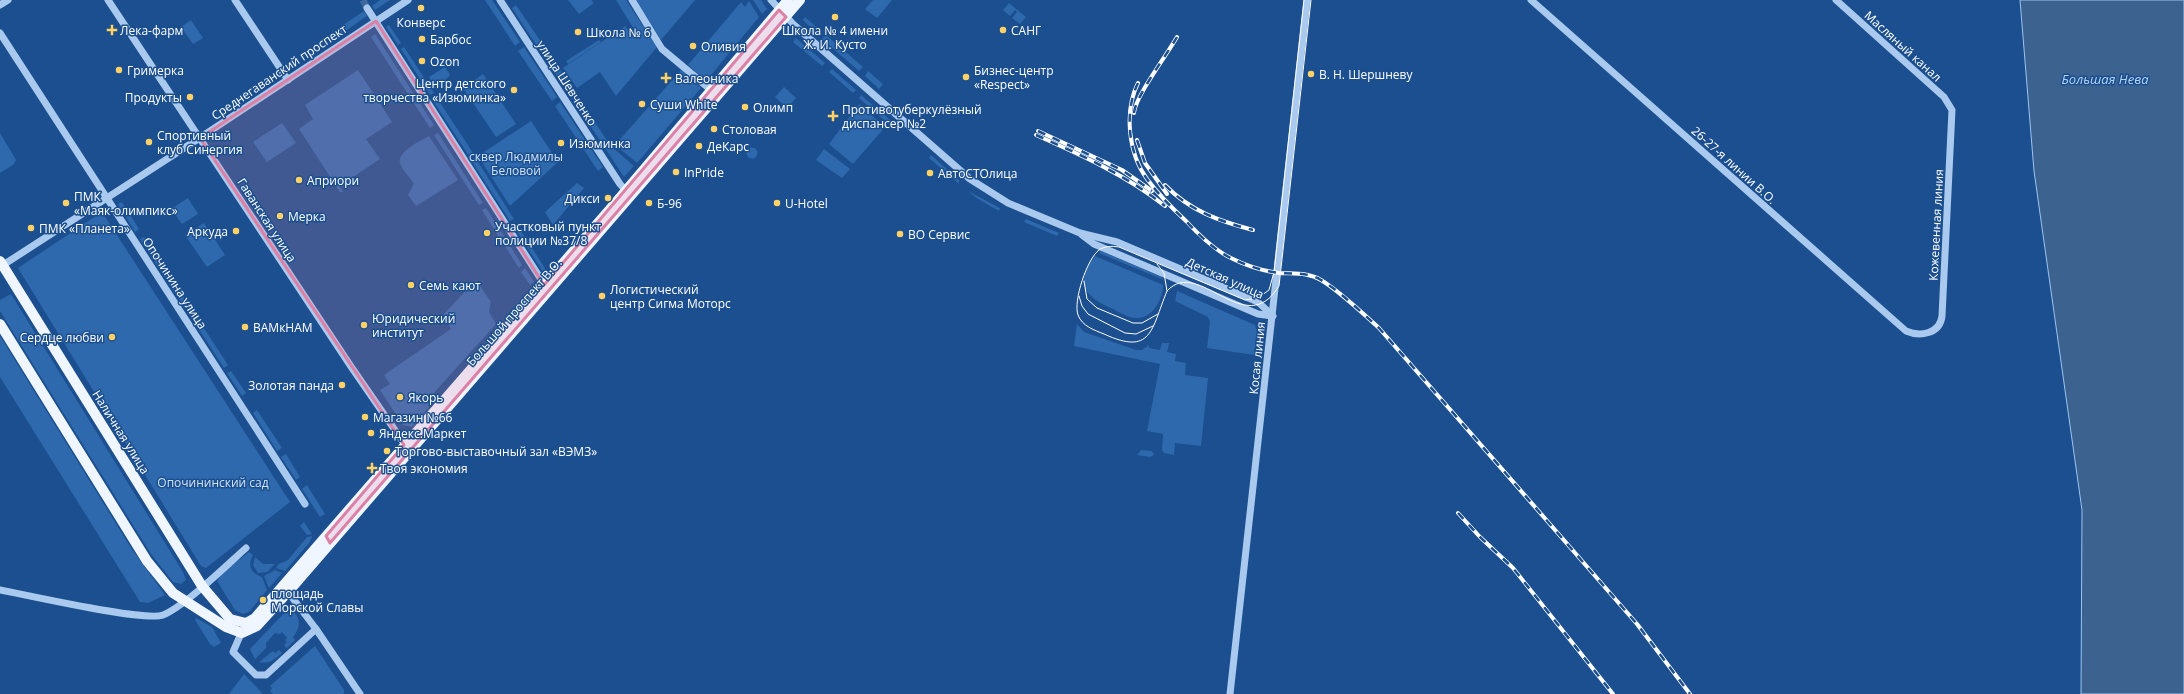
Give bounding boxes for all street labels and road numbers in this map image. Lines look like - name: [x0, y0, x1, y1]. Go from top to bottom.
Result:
- street label: Масляный канал: [1861, 7, 1945, 85]
- street label: Среднегаванский проспект: [208, 20, 350, 124]
- street label: улица Шевченко: [533, 37, 601, 129]
- street label: 26-27-я линии В.О.: [1688, 122, 1780, 208]
- street label: Кожевенная линия: [1925, 169, 1947, 281]
- street label: Гаванская улица: [233, 175, 301, 265]
- street label: Опочинина улица: [139, 234, 211, 332]
- street label: Детская улица: [1183, 253, 1267, 303]
- street label: Большой проспект В.О.: [463, 255, 565, 369]
- street label: Косая линия: [1245, 321, 1269, 395]
- street label: Наличная улица: [88, 387, 154, 477]

